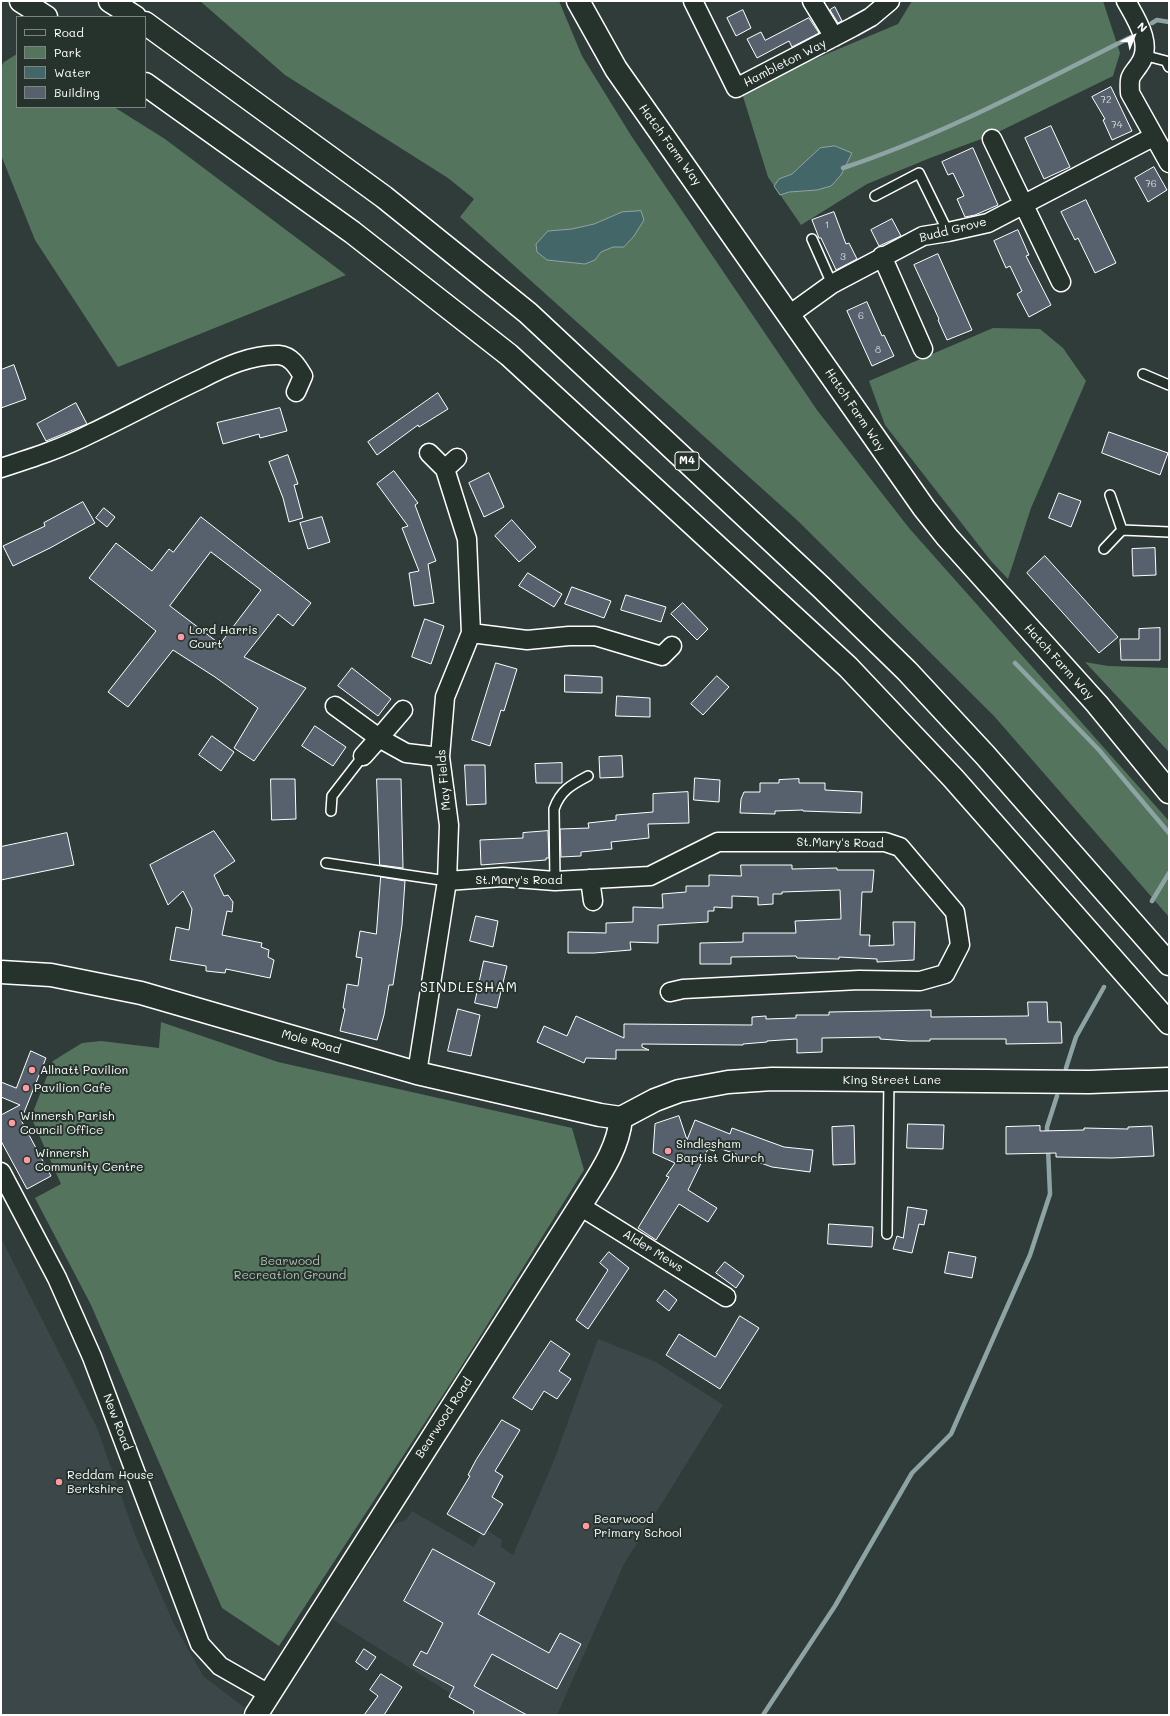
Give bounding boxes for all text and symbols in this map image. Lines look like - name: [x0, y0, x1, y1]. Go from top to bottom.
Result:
- legend: [16, 16, 146, 108]
- north arrow: [1114, 16, 1154, 56]
- text: N: [1134, 19, 1151, 35]
- text: Road: [54, 24, 84, 40]
- street label: Hambleton Way: [741, 36, 829, 90]
- text: Park: [54, 44, 81, 60]
- text: Water: [54, 64, 91, 80]
- text: Building: [54, 84, 100, 100]
- house number: 72: [1100, 94, 1112, 106]
- street label: Hatch Farm Way: [636, 102, 704, 188]
- house number: 74: [1111, 119, 1123, 131]
- house number: 76: [1145, 178, 1157, 190]
- street label: Budd Grove: [918, 215, 988, 245]
- house number: 1: [825, 219, 829, 231]
- house number: 3: [840, 251, 846, 263]
- house number: 6: [858, 310, 864, 322]
- house number: 8: [875, 344, 881, 356]
- street label: Hatch Farm Way: [822, 366, 888, 454]
- road number: M4: [675, 452, 699, 470]
- street label: Hatch Farm Way: [1021, 621, 1097, 703]
- place label: Lord Harris Court: [189, 623, 257, 651]
- marker: Lord Harris Court: [176, 632, 186, 642]
- street label: May Fields: [434, 749, 454, 811]
- street label: St.Mary's Road: [796, 835, 884, 851]
- street label: St.Mary's Road: [475, 873, 563, 887]
- district label: SINDLESHAM: [420, 980, 518, 996]
- street label: Mole Road: [280, 1027, 342, 1057]
- place label: Allnatt Pavilion: [40, 1063, 128, 1077]
- marker: Allnatt Pavilion: [27, 1065, 37, 1075]
- street label: King Street Lane: [843, 1073, 941, 1087]
- place label: Pavilion Cafe: [34, 1081, 111, 1095]
- marker: Pavilion Cafe: [21, 1083, 31, 1093]
- place label: Winnersh Parish Council Office: [20, 1109, 114, 1137]
- marker: Winnersh Parish Council Office: [7, 1118, 17, 1128]
- place label: Sindlesham Baptist Church: [676, 1137, 764, 1165]
- place label: Winnersh Community Centre: [35, 1146, 143, 1174]
- marker: Sindlesham Baptist Church: [663, 1146, 673, 1156]
- marker: Winnersh Community Centre: [22, 1155, 32, 1165]
- street label: Alder Mews: [620, 1227, 686, 1275]
- park label: Bearwood Recreation Ground: [234, 1254, 346, 1282]
- street label: Bearwood Road: [413, 1375, 475, 1461]
- street label: New Road: [100, 1392, 134, 1452]
- place label: Reddam House Berkshire: [67, 1468, 154, 1496]
- marker: Reddam House Berkshire: [54, 1477, 64, 1487]
- place label: Bearwood Primary School: [594, 1512, 682, 1540]
- marker: Bearwood Primary School: [581, 1521, 591, 1531]

